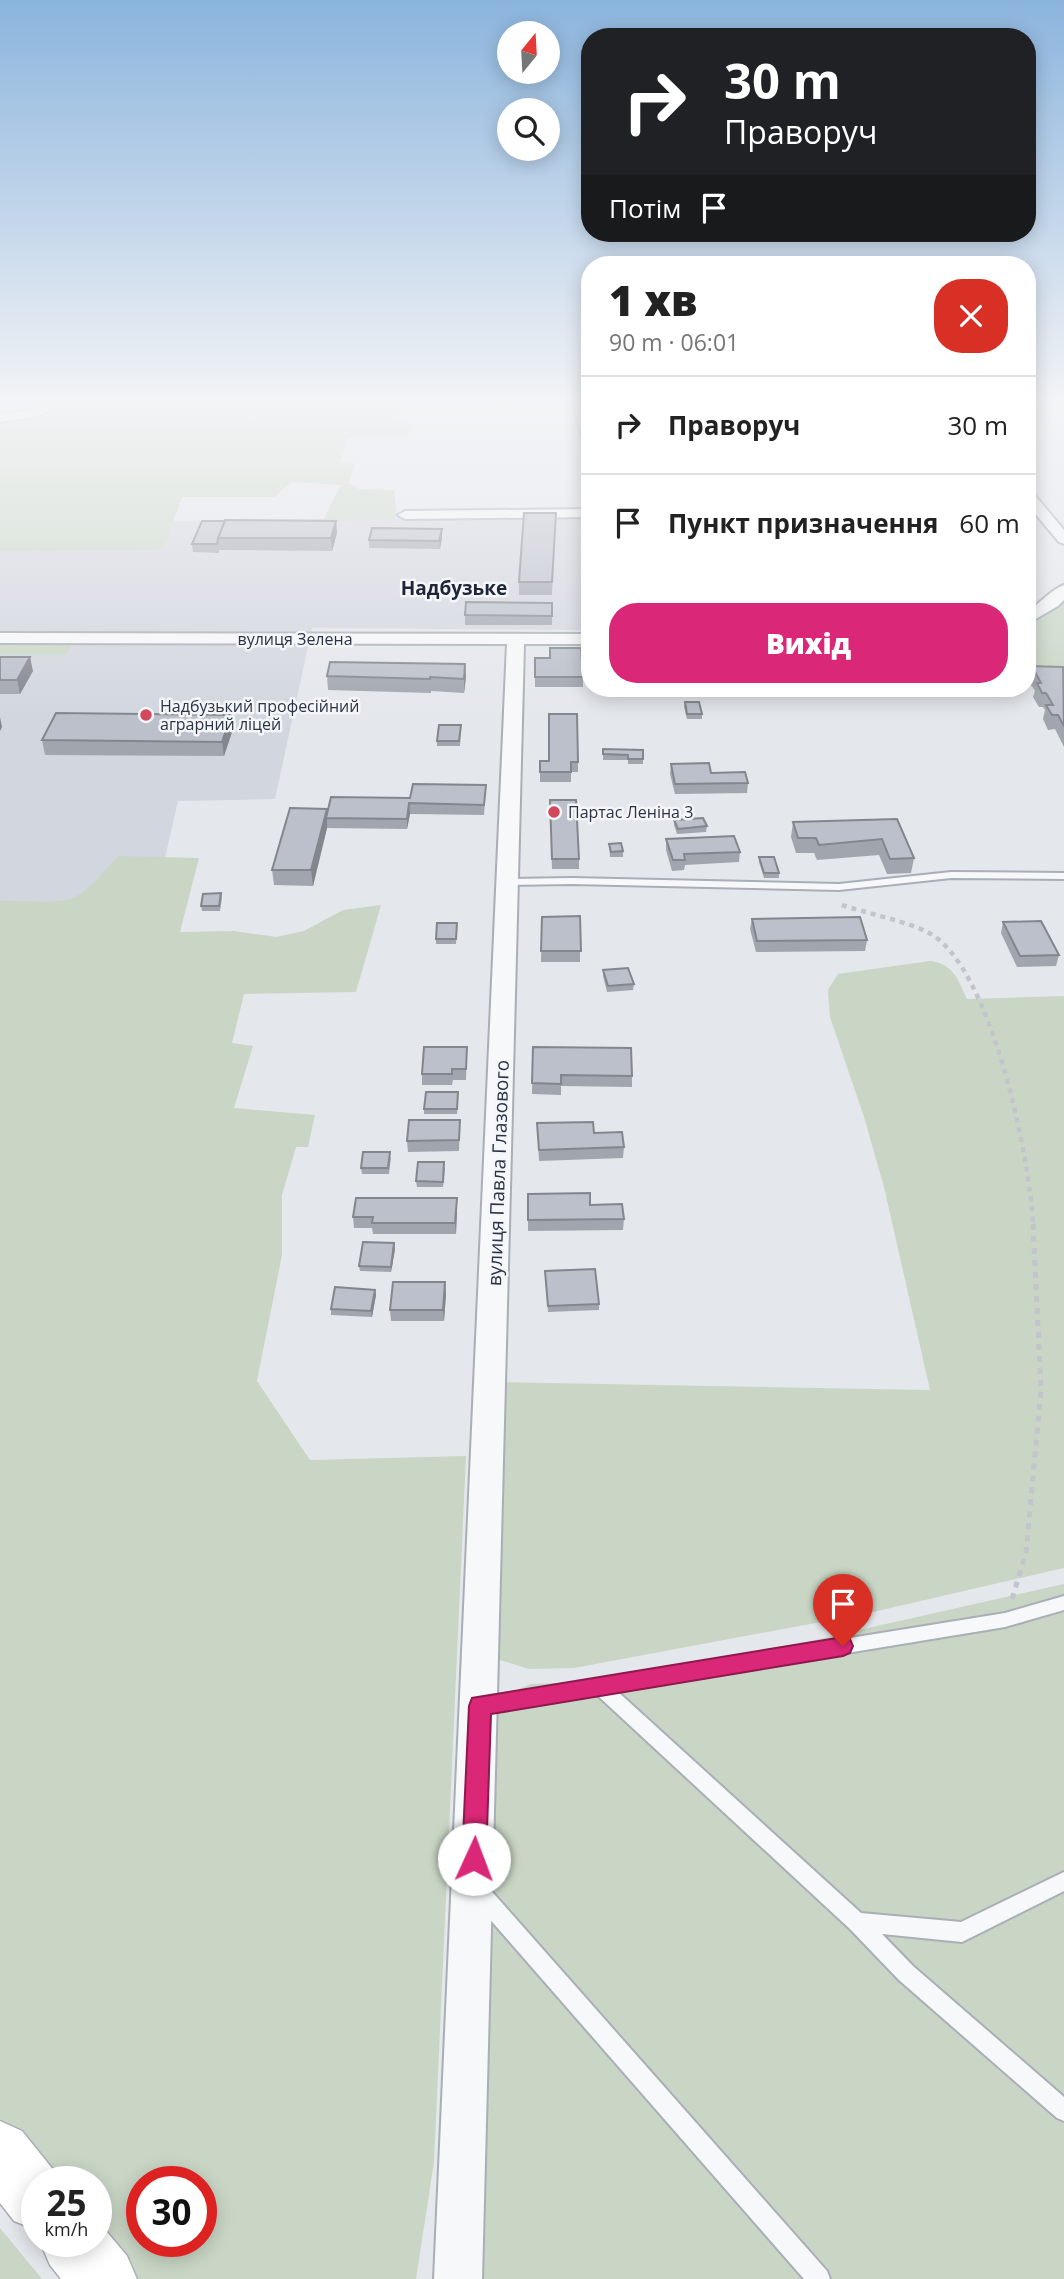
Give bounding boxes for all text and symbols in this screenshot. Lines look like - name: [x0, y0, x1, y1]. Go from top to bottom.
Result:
- north arrow: [497, 21, 560, 84]
- map controls: [497, 21, 560, 161]
- text: 30 m: [724, 47, 841, 113]
- icon: right: [609, 56, 700, 147]
- button: search: [497, 98, 560, 161]
- text: Праворуч: [724, 110, 877, 153]
- icon: arrive: [695, 189, 733, 227]
- text: Потім: [609, 190, 681, 226]
- text: 1 хв: [609, 271, 697, 328]
- button: close: [934, 279, 1008, 353]
- text: 90 m · 06:01: [609, 326, 739, 358]
- icon: right: [609, 406, 647, 444]
- text: Праворуч: [668, 407, 800, 443]
- text: 30 m: [947, 407, 1008, 443]
- icon: arrive: [609, 504, 647, 542]
- text: Пункт призначення: [668, 505, 938, 541]
- text: 60 m: [959, 505, 1020, 541]
- district label: Надбузьке: [401, 575, 507, 601]
- button: Вихід: [609, 603, 1008, 683]
- street label: вулиця Зелена: [237, 628, 353, 650]
- place label: Надбузький професійний аграрний ліцей: [160, 695, 359, 735]
- marker: Надбузький професійний аграрний ліцей: [138, 707, 154, 723]
- place label: Партас Леніна 3: [568, 801, 693, 823]
- marker: Партас Леніна 3: [546, 804, 562, 820]
- street label: вулиця Павла Глазового: [481, 1059, 515, 1287]
- pin: [813, 1574, 873, 1646]
- icon: arrive: [824, 1585, 862, 1623]
- position arrow: [437, 1822, 511, 1896]
- speed limit sign: 30: [126, 2166, 217, 2257]
- text: 25: [46, 2179, 87, 2226]
- text: km/h: [45, 2217, 88, 2241]

